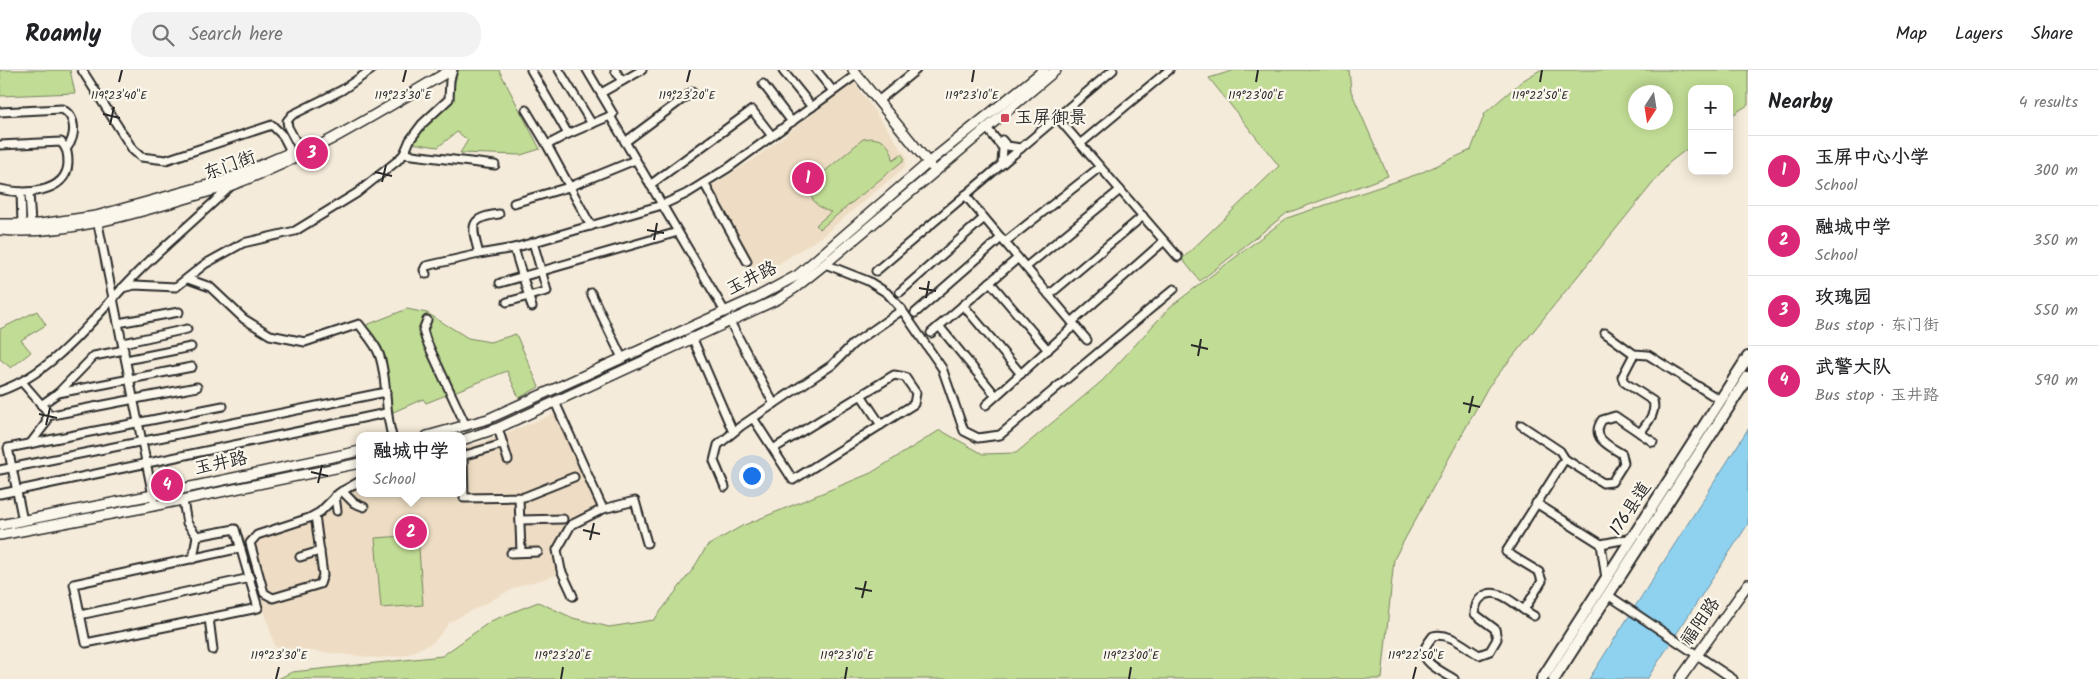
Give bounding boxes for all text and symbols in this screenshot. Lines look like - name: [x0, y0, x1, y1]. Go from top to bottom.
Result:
- search box: [131, 12, 481, 57]
- text: Roamly: [25, 15, 101, 54]
- text: Search here: [189, 20, 283, 50]
- text: Map: [1896, 20, 1927, 49]
- text: Layers: [1955, 20, 2003, 49]
- text: Share: [2031, 20, 2073, 49]
- icon: search: [149, 21, 177, 49]
- north arrow: [1628, 85, 1673, 130]
- map controls: [1688, 85, 1733, 175]
- button: +: [1688, 85, 1733, 130]
- text: 119°23'40"E: [91, 86, 148, 105]
- text: 119°23'30"E: [375, 86, 432, 105]
- text: 119°23'20"E: [659, 86, 716, 105]
- text: 119°23'10"E: [945, 86, 1000, 105]
- text: 119°23'00"E: [1228, 86, 1285, 105]
- text: 119°22'50"E: [1512, 86, 1569, 105]
- text: Nearby: [1768, 86, 1833, 119]
- text: 4 results: [2019, 90, 2078, 115]
- place label: 玉屏御景: [1015, 104, 1087, 133]
- marker: 玉屏御景: [999, 112, 1011, 124]
- button: −: [1688, 130, 1733, 175]
- pin: 3: [296, 134, 328, 172]
- street label: 东门街: [200, 143, 260, 189]
- text: 玉屏中心小学: [1815, 143, 1929, 173]
- text: 1: [1782, 158, 1786, 183]
- text: 300 m: [2034, 158, 2078, 183]
- pin: 1: [792, 159, 824, 197]
- text: School: [1815, 173, 1858, 198]
- text: 融城中学: [1815, 213, 1891, 243]
- text: 2: [1779, 228, 1789, 253]
- text: 350 m: [2033, 228, 2078, 253]
- text: School: [1815, 243, 1858, 268]
- street label: 玉井路: [721, 254, 783, 304]
- text: 玫瑰园: [1815, 283, 1872, 313]
- text: 3: [1780, 298, 1788, 323]
- text: 550 m: [2034, 298, 2078, 323]
- text: Bus stop · 东门街: [1815, 313, 1939, 338]
- text: 武警大队: [1815, 353, 1891, 383]
- text: 4: [1780, 368, 1788, 393]
- text: 590 m: [2034, 368, 2078, 393]
- text: Bus stop · 玉井路: [1815, 383, 1939, 408]
- popup: [356, 432, 466, 497]
- text: 融城中学: [373, 437, 449, 467]
- street label: 玉井路: [192, 444, 250, 484]
- your location: [739, 463, 765, 489]
- pin: 4: [151, 466, 183, 504]
- text: School: [373, 467, 416, 492]
- street label: 176县道: [1603, 476, 1659, 542]
- pin: 2: [395, 513, 427, 551]
- street label: 福阳路: [1674, 592, 1728, 652]
- text: 119°23'30"E: [251, 646, 308, 665]
- text: 119°23'20"E: [535, 646, 592, 665]
- text: 119°23'10"E: [820, 646, 875, 665]
- text: 119°23'00"E: [1103, 646, 1160, 665]
- text: 119°22'50"E: [1388, 646, 1445, 665]

